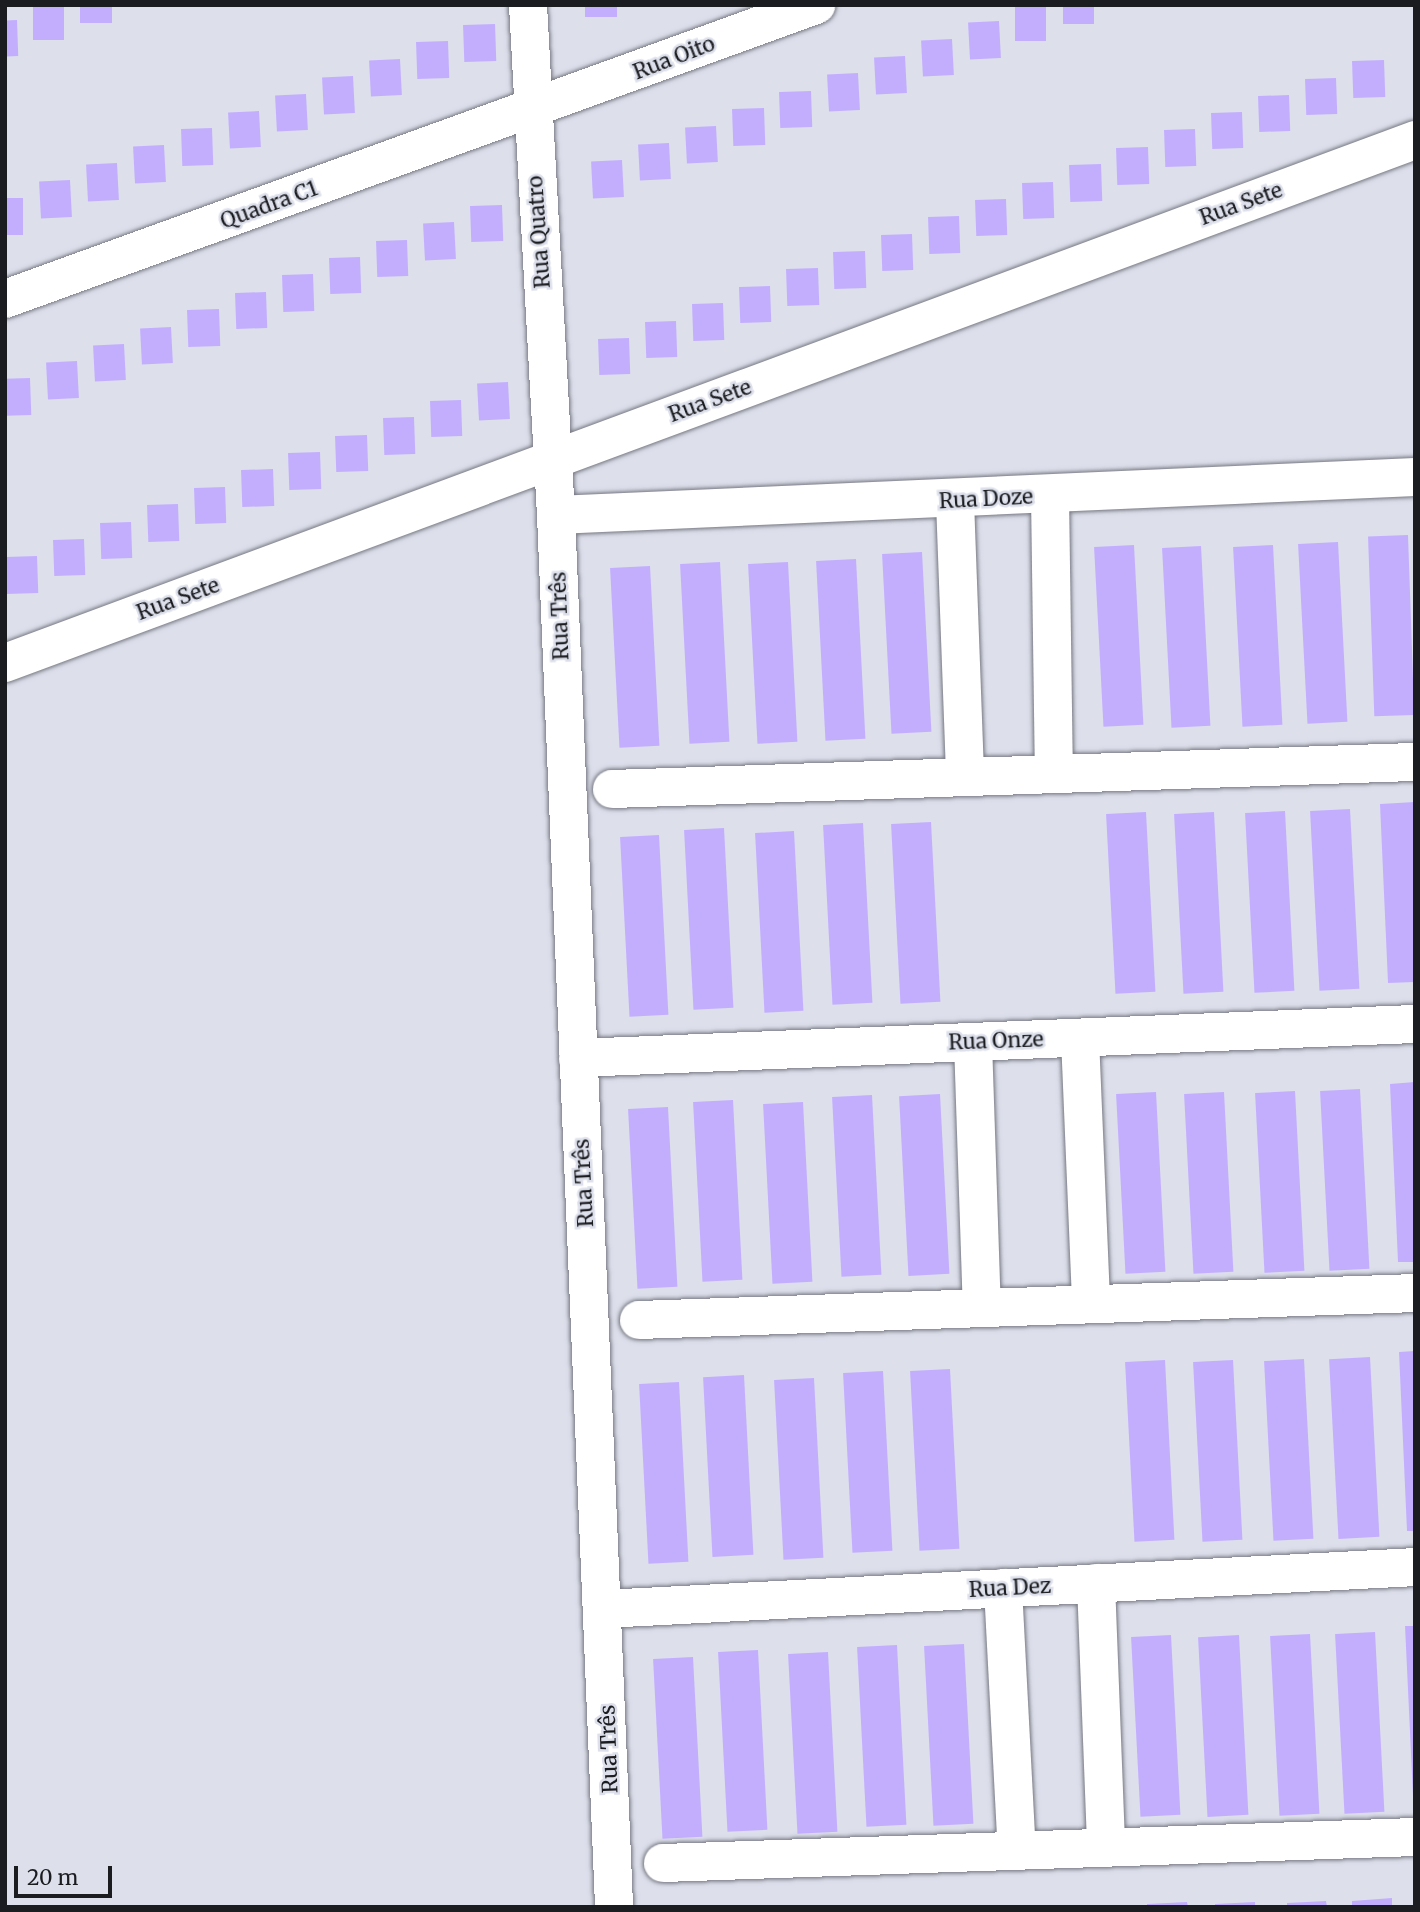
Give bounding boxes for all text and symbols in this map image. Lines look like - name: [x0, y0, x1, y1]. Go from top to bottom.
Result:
- street label: Rua Oito: [630, 31, 718, 85]
- street label: Rua Quatro: [522, 175, 556, 289]
- street label: Quadra C1: [217, 176, 321, 234]
- street label: Rua Sete: [1196, 177, 1286, 231]
- street label: Rua Sete: [665, 374, 755, 428]
- street label: Rua Doze: [938, 484, 1034, 514]
- street label: Rua Três: [546, 571, 574, 661]
- street label: Rua Sete: [133, 572, 223, 626]
- street label: Rua Onze: [948, 1027, 1044, 1055]
- street label: Rua Três: [569, 1138, 599, 1228]
- street label: Rua Dez: [968, 1573, 1052, 1603]
- street label: Rua Três: [595, 1704, 623, 1794]
- scale bar: [18, 1853, 116, 1897]
- text: 20 m: [27, 1864, 78, 1891]

